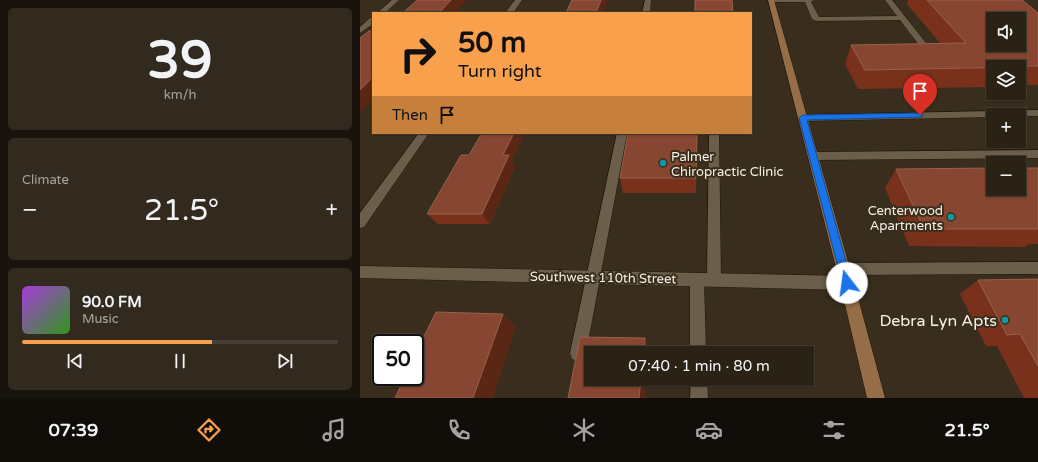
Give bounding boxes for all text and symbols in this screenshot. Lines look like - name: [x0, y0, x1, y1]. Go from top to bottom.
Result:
- map controls: [986, 12, 1026, 196]
- button: sound: [986, 12, 1026, 52]
- text: 50 m: [458, 26, 526, 60]
- icon: right: [392, 28, 444, 80]
- text: 39: [147, 29, 213, 92]
- text: Turn right: [458, 60, 542, 82]
- button: layers: [986, 60, 1026, 100]
- pin: [903, 74, 937, 115]
- icon: arrive: [909, 80, 931, 102]
- text: km/h: [164, 87, 196, 103]
- icon: arrive: [436, 104, 458, 126]
- text: Then: [392, 106, 428, 124]
- button: +: [986, 108, 1026, 148]
- place label: Palmer Chiropractic Clinic: [671, 149, 783, 180]
- button: −: [986, 156, 1026, 196]
- marker: Palmer Chiropractic Clinic: [658, 158, 668, 168]
- text: Climate: [22, 172, 69, 188]
- text: 21.5°: [144, 192, 219, 229]
- text: −: [22, 197, 38, 223]
- text: +: [326, 197, 338, 223]
- place label: Centerwood Apartments: [868, 203, 943, 234]
- marker: Centerwood Apartments: [946, 212, 956, 222]
- position arrow: [826, 262, 868, 304]
- street label: Southwest 110th Street: [530, 269, 676, 287]
- text: 90.0 FM: [82, 293, 142, 311]
- text: Music: [82, 311, 119, 327]
- place label: Debra Lyn Apts: [879, 311, 997, 331]
- marker: Debra Lyn Apts: [1000, 315, 1010, 325]
- speed limit sign: 50: [372, 334, 424, 386]
- icon: previous: [64, 350, 86, 372]
- icon: pause: [169, 350, 191, 372]
- icon: next: [274, 350, 296, 372]
- text: 07:40 · 1 min · 80 m: [628, 357, 770, 375]
- icon: directions: [195, 416, 223, 444]
- icon: music: [320, 416, 348, 444]
- icon: phone: [445, 416, 473, 444]
- icon: climate: [570, 416, 598, 444]
- icon: car: [695, 416, 723, 444]
- icon: filters: [820, 416, 848, 444]
- text: 07:39: [48, 419, 98, 441]
- text: 21.5°: [944, 419, 990, 441]

